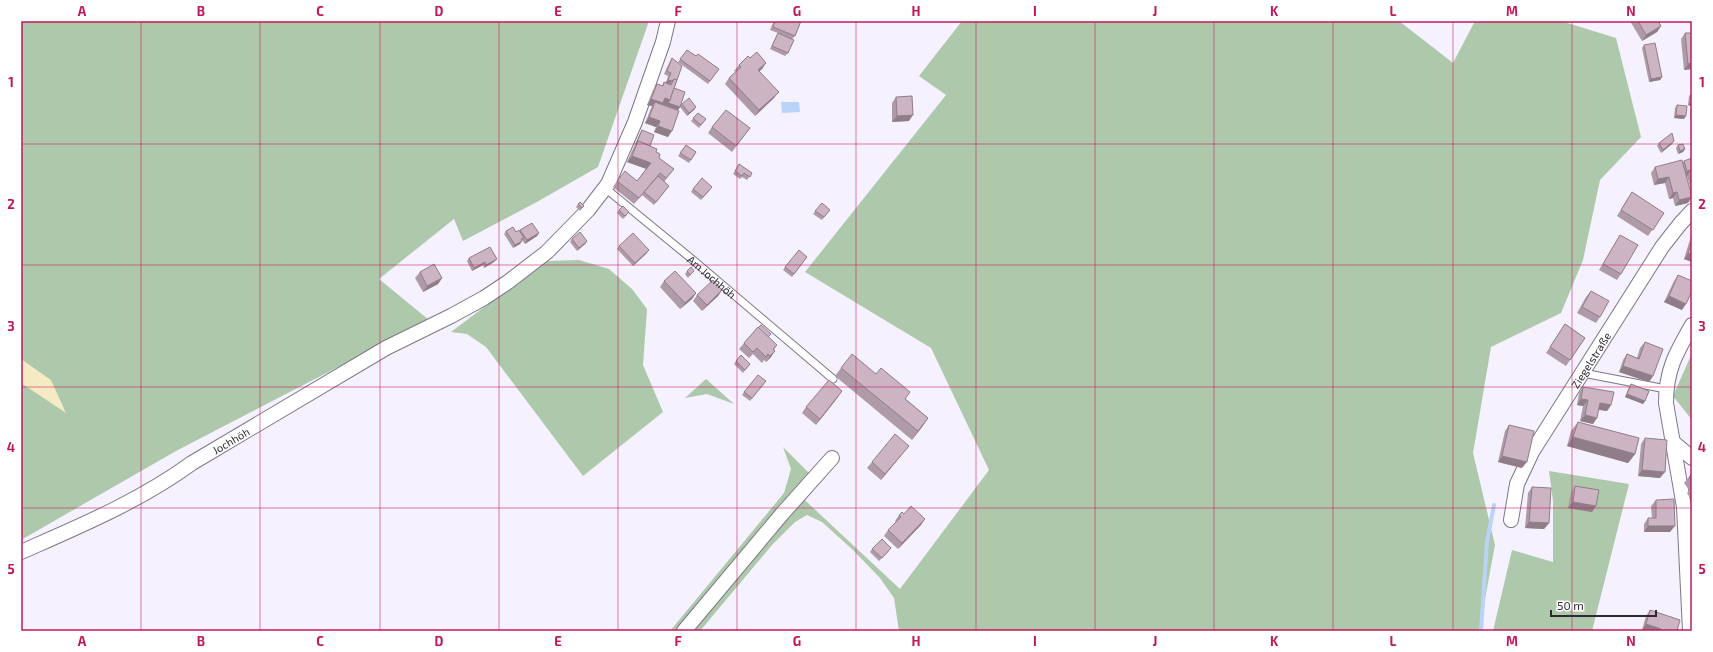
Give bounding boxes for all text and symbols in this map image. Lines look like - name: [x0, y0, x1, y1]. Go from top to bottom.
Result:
- text: A: [78, 3, 87, 19]
- text: B: [197, 3, 205, 19]
- text: C: [316, 3, 324, 19]
- text: D: [435, 3, 444, 19]
- text: E: [554, 3, 562, 19]
- text: F: [674, 3, 682, 19]
- text: G: [793, 3, 801, 19]
- text: H: [912, 3, 921, 19]
- text: I: [1033, 3, 1037, 19]
- text: J: [1153, 3, 1157, 19]
- text: K: [1270, 3, 1279, 19]
- text: L: [1390, 3, 1397, 19]
- text: M: [1506, 3, 1518, 19]
- text: N: [1626, 3, 1636, 19]
- text: 1: [8, 74, 14, 90]
- text: 1: [1699, 74, 1705, 90]
- text: 2: [7, 196, 15, 212]
- text: 2: [1698, 196, 1706, 212]
- street label: Am Jochhöh: [685, 252, 739, 301]
- text: 3: [7, 318, 15, 334]
- text: 3: [1698, 318, 1706, 334]
- street label: Ziegelstraße: [1568, 329, 1613, 390]
- street label: Jochhöh: [210, 424, 251, 456]
- text: 4: [7, 439, 15, 455]
- text: 4: [1698, 439, 1706, 455]
- text: 5: [7, 561, 15, 577]
- text: 5: [1698, 561, 1706, 577]
- scale bar: [1551, 592, 1656, 618]
- text: 50 m: [1557, 598, 1584, 612]
- text: A: [78, 633, 87, 649]
- text: B: [197, 633, 205, 649]
- text: C: [316, 633, 324, 649]
- text: D: [435, 633, 444, 649]
- text: E: [554, 633, 562, 649]
- text: F: [674, 633, 682, 649]
- text: G: [793, 633, 801, 649]
- text: H: [912, 633, 921, 649]
- text: I: [1033, 633, 1037, 649]
- text: J: [1153, 633, 1157, 649]
- text: K: [1270, 633, 1279, 649]
- text: L: [1390, 633, 1397, 649]
- text: M: [1506, 633, 1518, 649]
- text: N: [1626, 633, 1636, 649]

